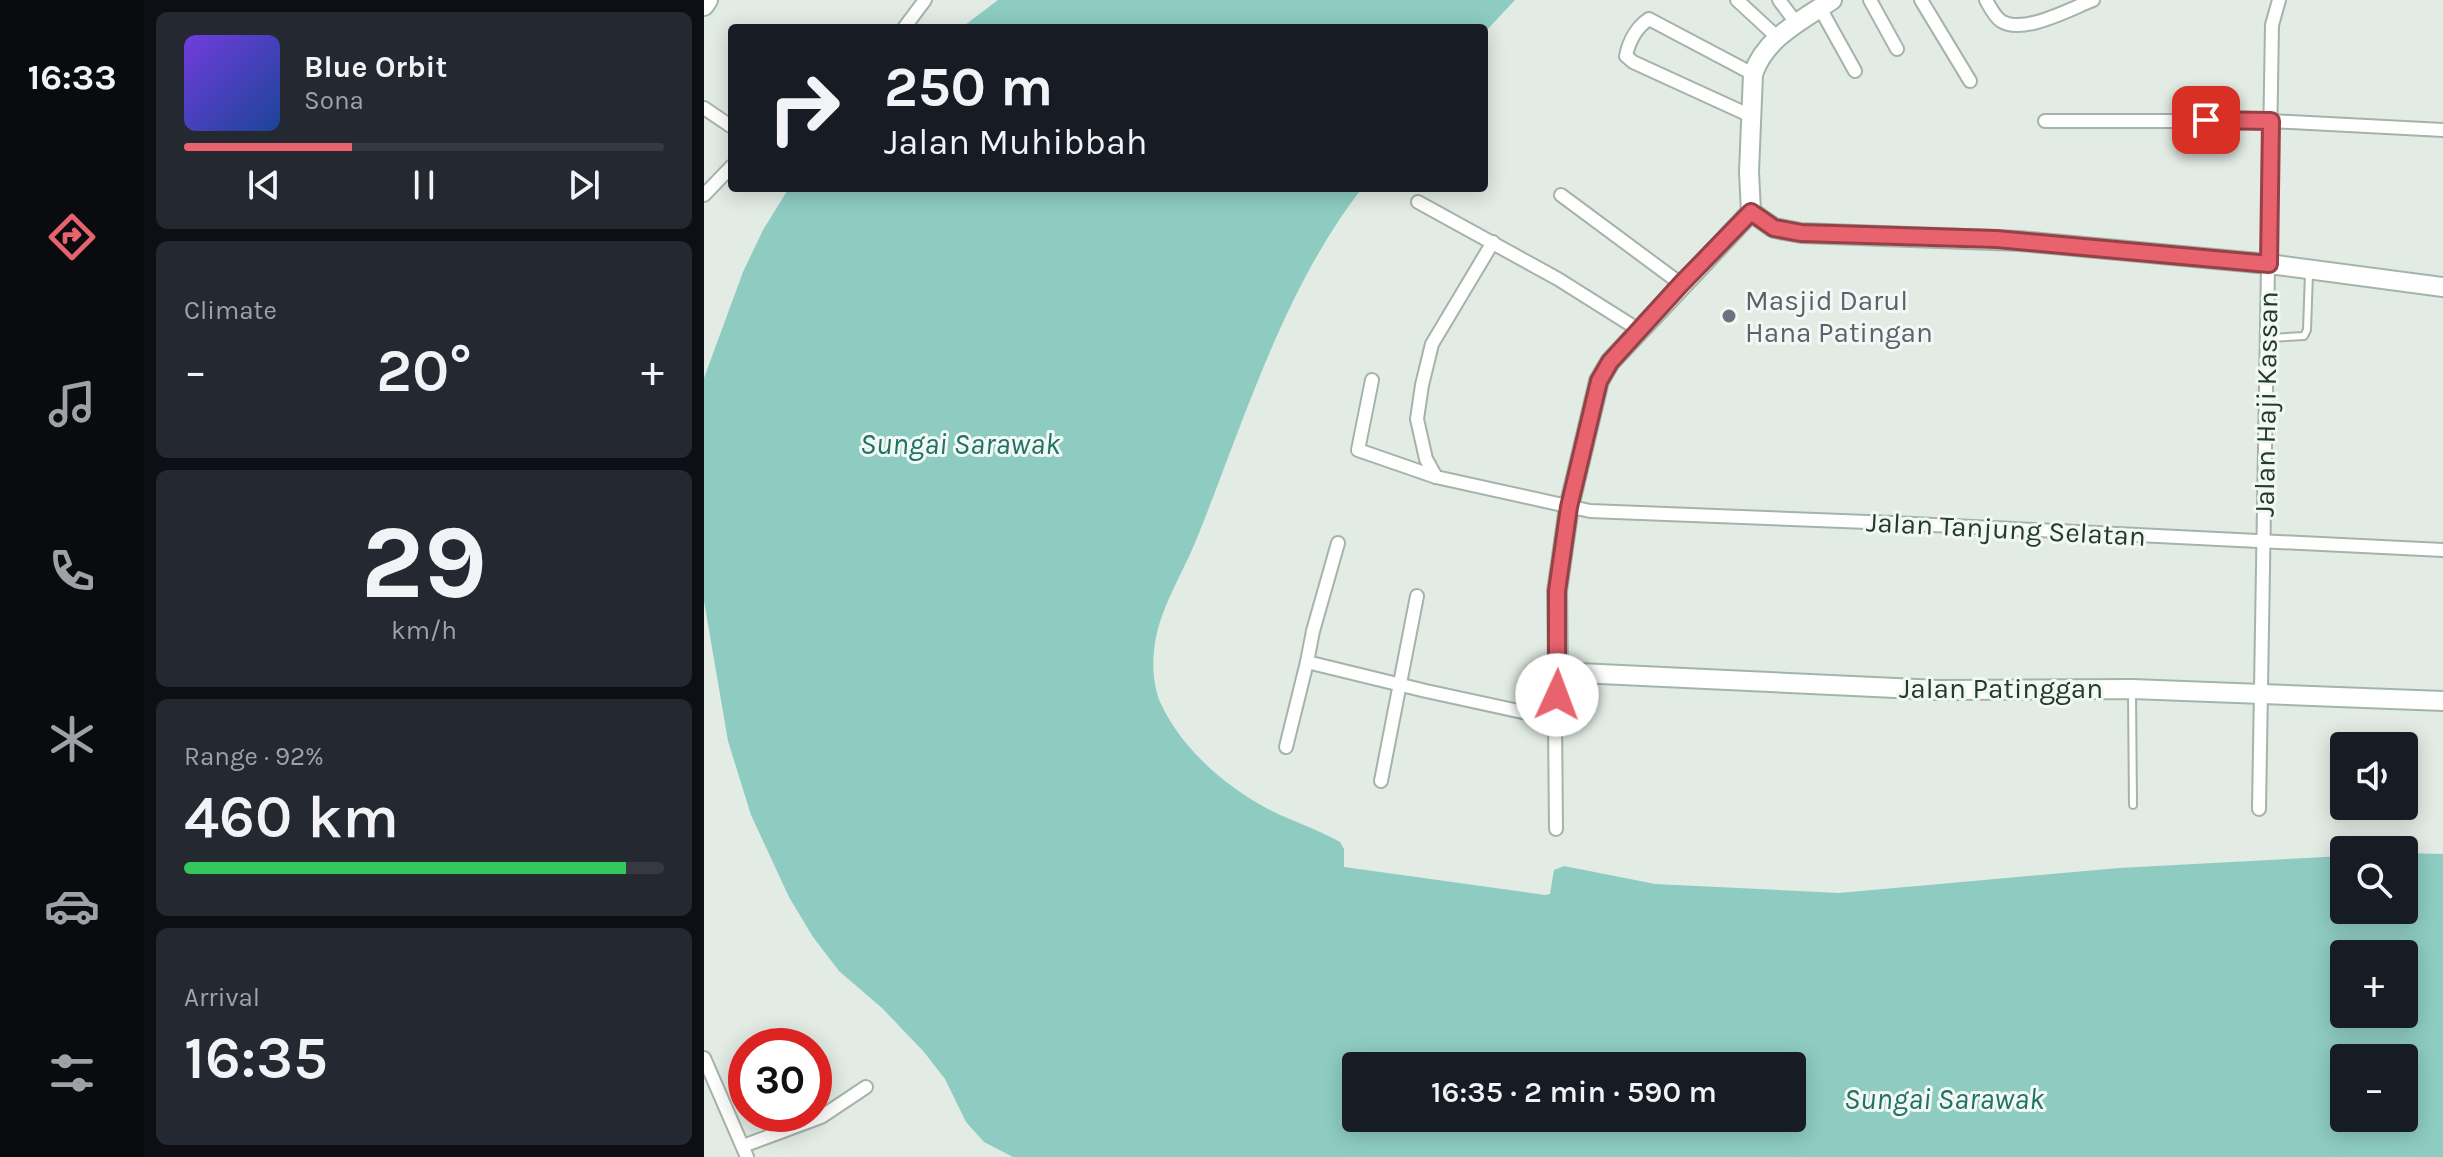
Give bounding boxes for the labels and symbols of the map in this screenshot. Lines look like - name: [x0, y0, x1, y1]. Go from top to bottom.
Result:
- pin: [2172, 86, 2240, 154]
- place label: Masjid Darul Hana Patingan: [1745, 284, 1933, 349]
- street label: Jalan Haji Kassan: [2248, 291, 2284, 517]
- marker: Masjid Darul Hana Patingan: [1720, 307, 1738, 325]
- water label: Sungai Sarawak: [860, 426, 1061, 462]
- street label: Jalan Tanjung Selatan: [1865, 505, 2147, 553]
- position arrow: [1515, 653, 1599, 737]
- street label: Jalan Patinggan: [1899, 672, 2103, 705]
- speed limit sign: 30: [728, 1028, 832, 1132]
- water label: Sungai Sarawak: [1844, 1081, 2045, 1117]

